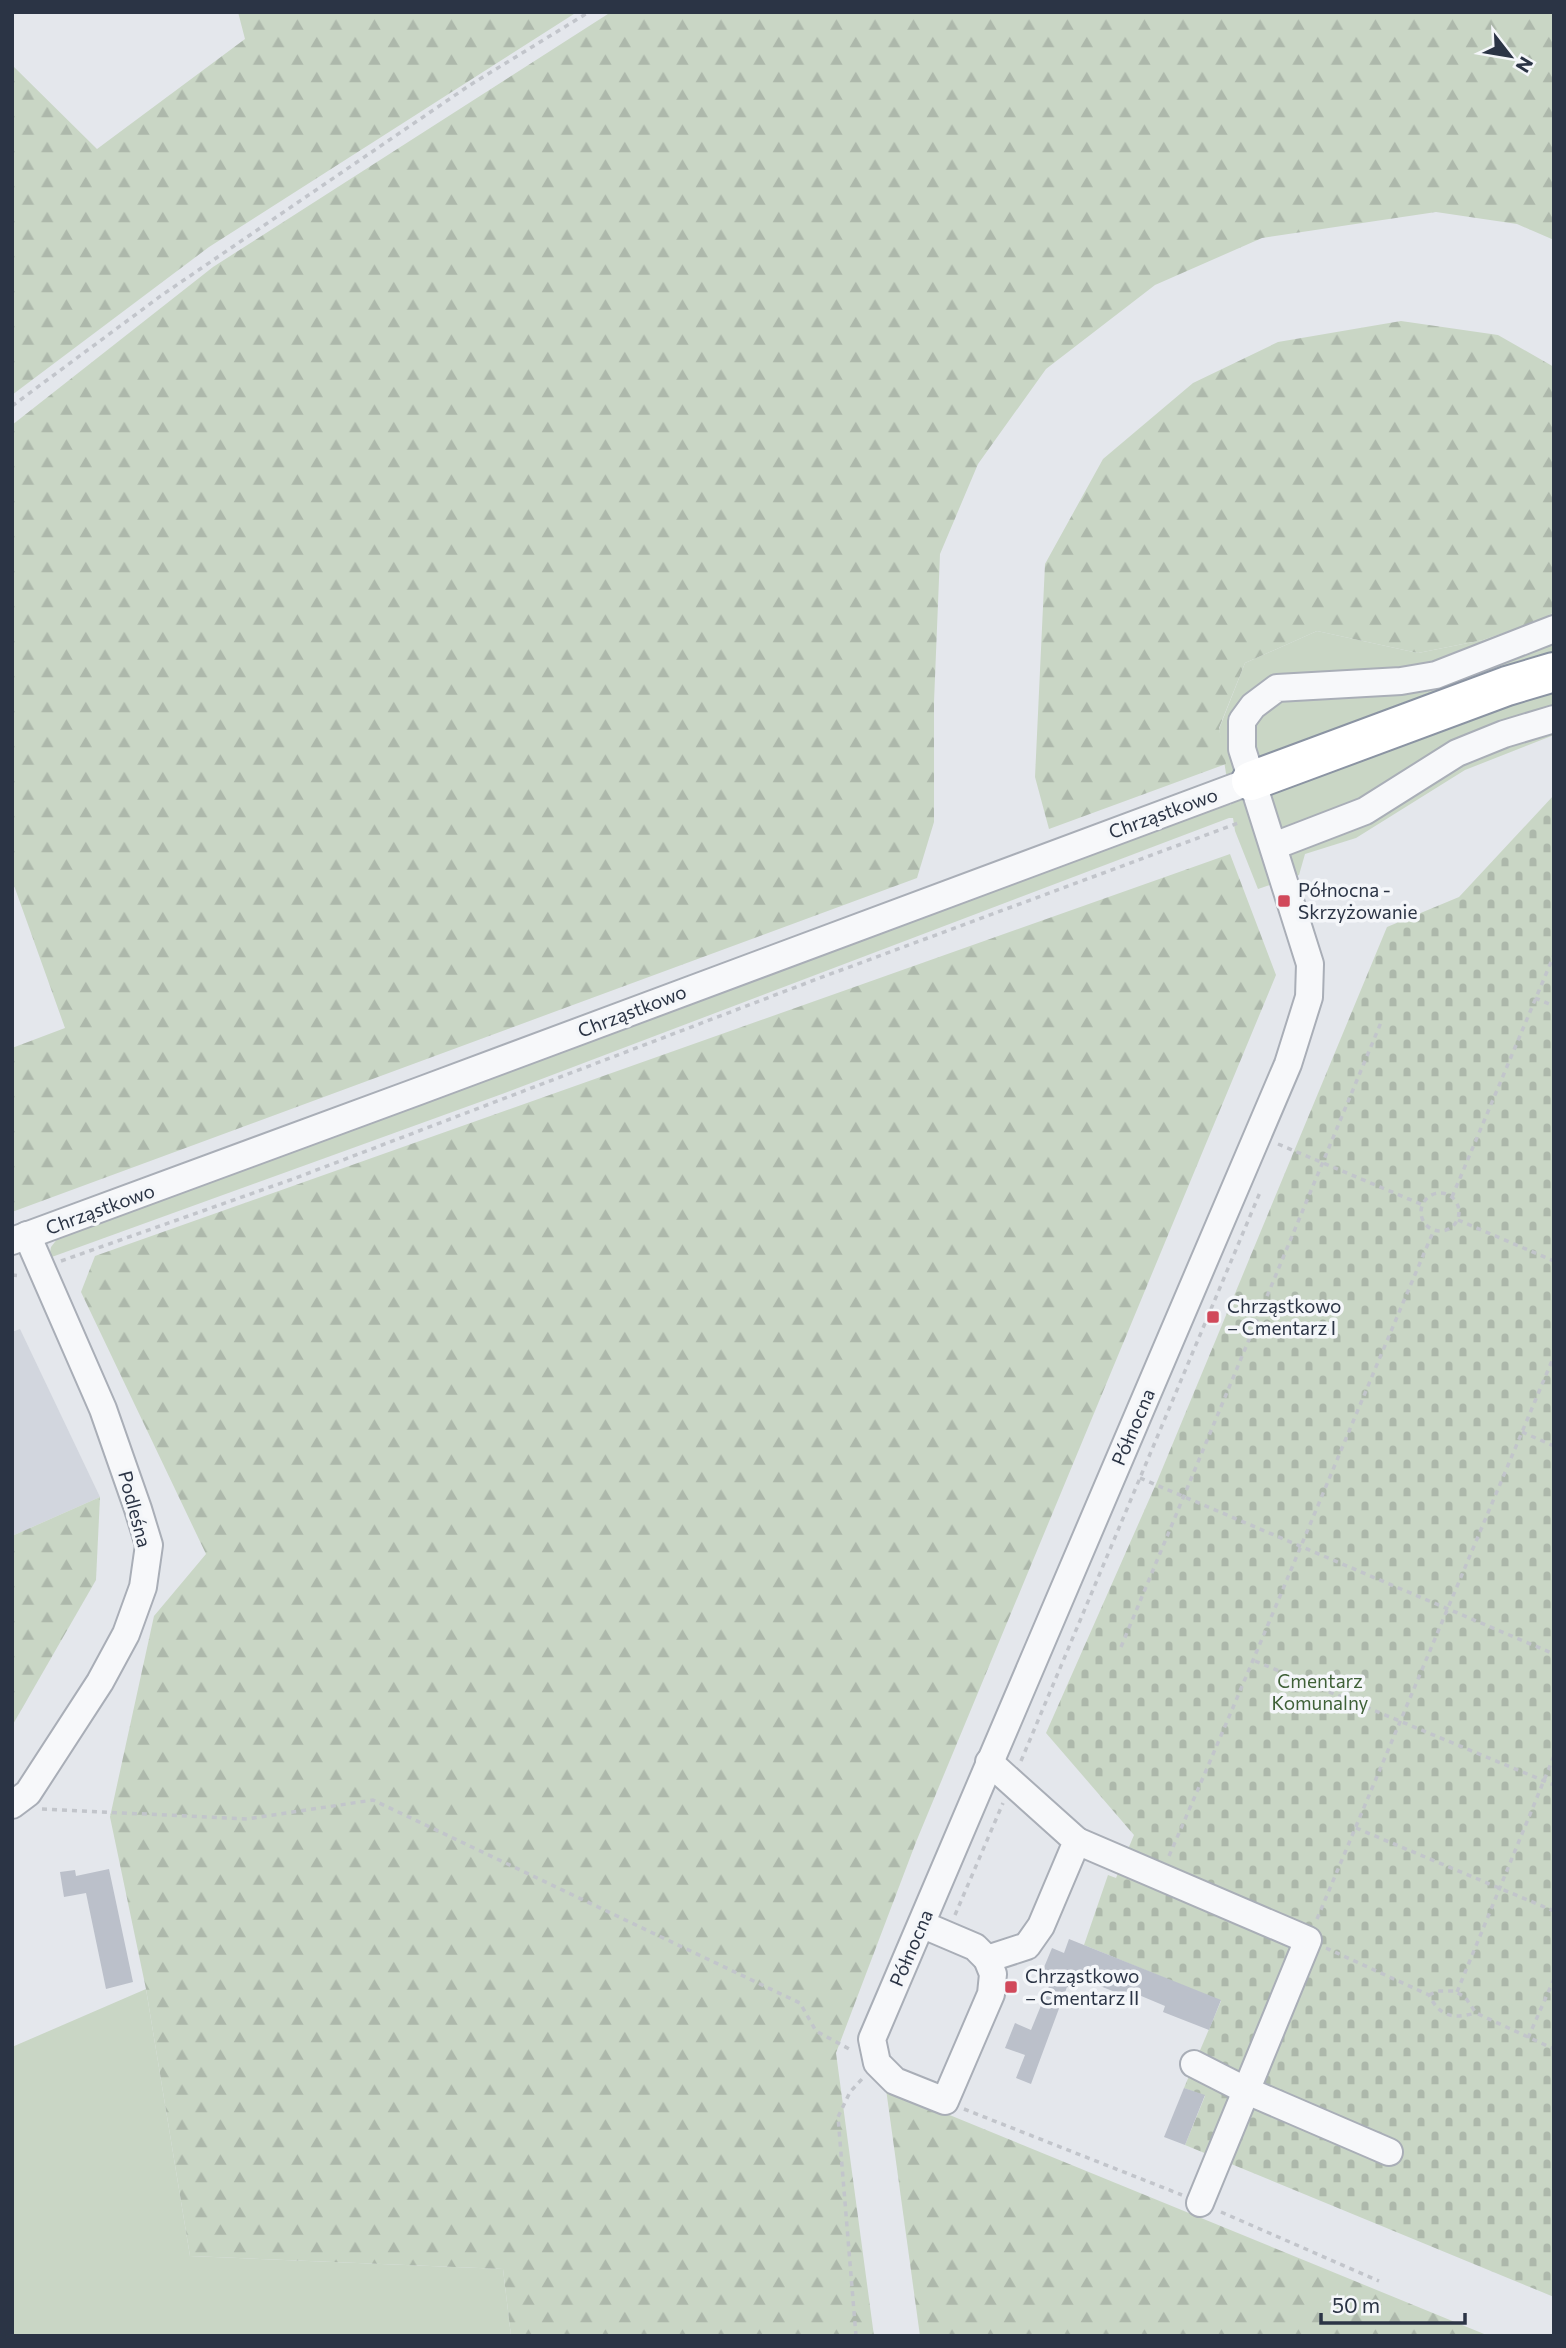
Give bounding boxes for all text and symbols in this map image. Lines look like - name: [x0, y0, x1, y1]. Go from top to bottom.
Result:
- north arrow: [1475, 21, 1545, 91]
- text: N: [1511, 53, 1539, 77]
- street label: Chrząstkowo: [1105, 782, 1221, 843]
- place label: Północna - Skrzyżowanie: [1298, 878, 1418, 923]
- marker: Północna - Skrzyżowanie: [1276, 893, 1292, 909]
- street label: Chrząstkowo: [574, 979, 689, 1042]
- street label: Chrząstkowo: [42, 1178, 158, 1239]
- place label: Chrząstkowo – Cmentarz I: [1227, 1294, 1341, 1339]
- marker: Chrząstkowo – Cmentarz I: [1205, 1309, 1221, 1325]
- street label: Północna: [1106, 1385, 1159, 1469]
- street label: Podleśna: [114, 1468, 157, 1550]
- park label: Cmentarz Komunalny: [1272, 1669, 1369, 1714]
- street label: Północna: [884, 1906, 937, 1990]
- place label: Chrząstkowo – Cmentarz II: [1025, 1964, 1139, 2009]
- marker: Chrząstkowo – Cmentarz II: [1003, 1979, 1019, 1995]
- scale bar: [1321, 2282, 1464, 2326]
- text: 50 m: [1332, 2292, 1380, 2317]

